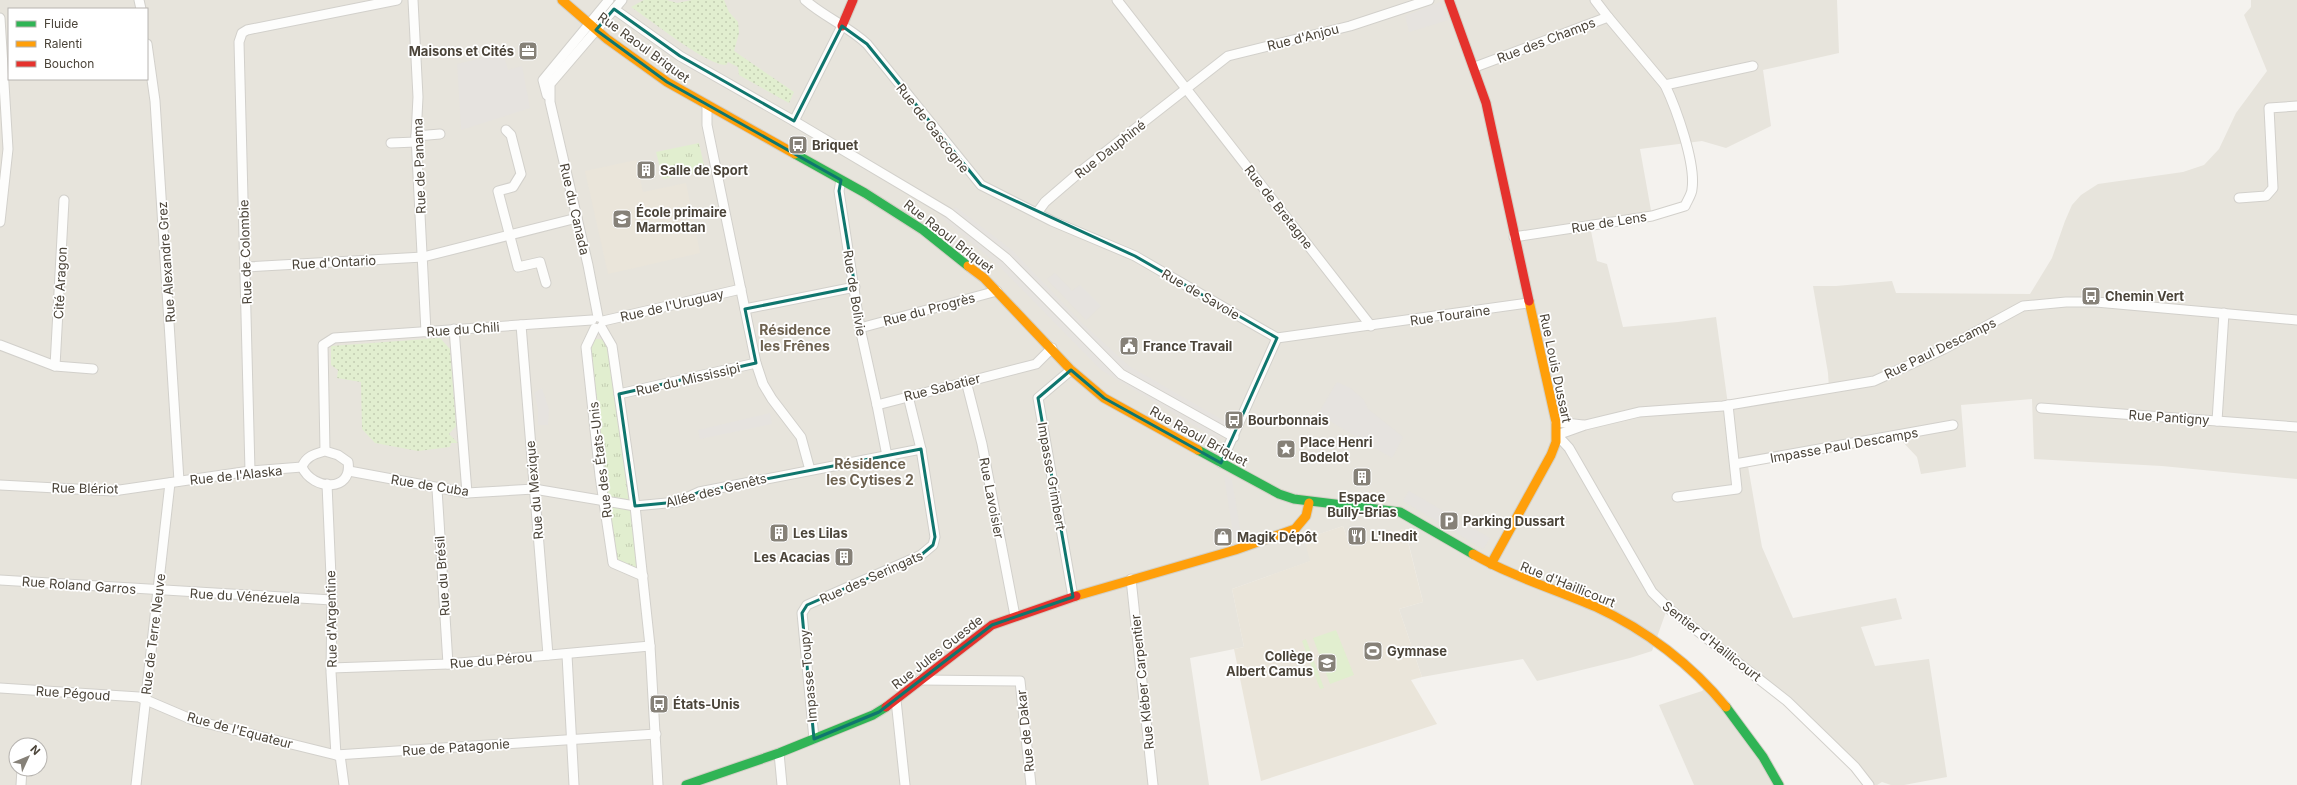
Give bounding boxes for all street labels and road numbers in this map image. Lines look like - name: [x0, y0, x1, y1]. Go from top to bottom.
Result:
- street label: Rue Raoul Briquet: [595, 8, 693, 86]
- street label: Rue des Champs: [1495, 14, 1598, 66]
- street label: Rue d'Anjou: [1265, 20, 1341, 54]
- street label: Rue de Gascogne: [893, 80, 973, 176]
- street label: Rue Dauphiné: [1071, 116, 1149, 182]
- street label: Rue de Panama: [409, 118, 429, 214]
- street label: Rue du Canada: [557, 162, 593, 256]
- street label: Rue de Bretagne: [1241, 162, 1317, 252]
- street label: Rue Raoul Briquet: [901, 196, 997, 276]
- street label: Rue de Colombie: [235, 199, 255, 305]
- street label: Rue Alexandre Grez: [154, 201, 178, 323]
- street label: Rue de Lens: [1570, 208, 1648, 236]
- street label: Cité Aragon: [50, 246, 70, 320]
- street label: Rue de Bolivie: [840, 249, 870, 337]
- street label: Rue d'Ontario: [291, 252, 377, 272]
- street label: Rue de Savoie: [1159, 265, 1243, 323]
- street label: Rue de l'Uruguay: [619, 285, 725, 325]
- street label: Rue du Progrès: [881, 289, 977, 329]
- street label: Rue Touraine: [1409, 301, 1491, 329]
- street label: Rue Louis Dussart: [1537, 312, 1575, 424]
- street label: Rue Paul Descamps: [1882, 314, 1999, 382]
- street label: Rue du Chili: [426, 318, 500, 340]
- street label: Rue du Mississipi: [634, 359, 742, 399]
- street label: Rue Sabatier: [902, 370, 982, 404]
- street label: Rue des États-Unis: [585, 401, 615, 519]
- street label: Rue Raoul Briquet: [1147, 402, 1251, 470]
- street label: Rue Pantigny: [2128, 406, 2210, 428]
- street label: Impasse Grimbert: [1035, 421, 1069, 531]
- street label: Impasse Paul Descamps: [1769, 424, 1919, 466]
- street label: Rue du Mexique: [522, 440, 546, 540]
- street label: Rue Lavoisier: [976, 456, 1008, 540]
- street label: Rue de l'Alaska: [189, 462, 283, 488]
- street label: Allée des Genêts: [664, 470, 768, 510]
- street label: Rue de Cuba: [390, 471, 470, 499]
- street label: Rue Blériot: [51, 479, 119, 497]
- street label: Rue du Brésil: [431, 535, 453, 617]
- street label: Rue des Seringats: [817, 547, 925, 607]
- street label: Rue d'Haillicourt: [1518, 558, 1618, 610]
- street label: Rue d'Argentine: [322, 570, 340, 668]
- street label: Rue de Terre Neuve: [138, 572, 168, 696]
- street label: Rue Roland Garros: [21, 573, 137, 597]
- street label: Rue du Vénézuela: [189, 585, 301, 607]
- street label: Sentier d'Haillicourt: [1659, 598, 1765, 684]
- street label: Rue Jules Guesde: [888, 612, 986, 692]
- street label: Rue Kléber Carpentier: [1127, 614, 1157, 750]
- street label: Impasse Toupy: [796, 629, 820, 723]
- street label: Rue du Pérou: [449, 648, 533, 672]
- street label: Rue Pégoud: [35, 682, 111, 704]
- street label: Rue de Dakar: [1013, 689, 1037, 773]
- street label: Rue de l'Equateur: [185, 708, 295, 752]
- street label: Rue de Patagonie: [402, 735, 510, 759]

